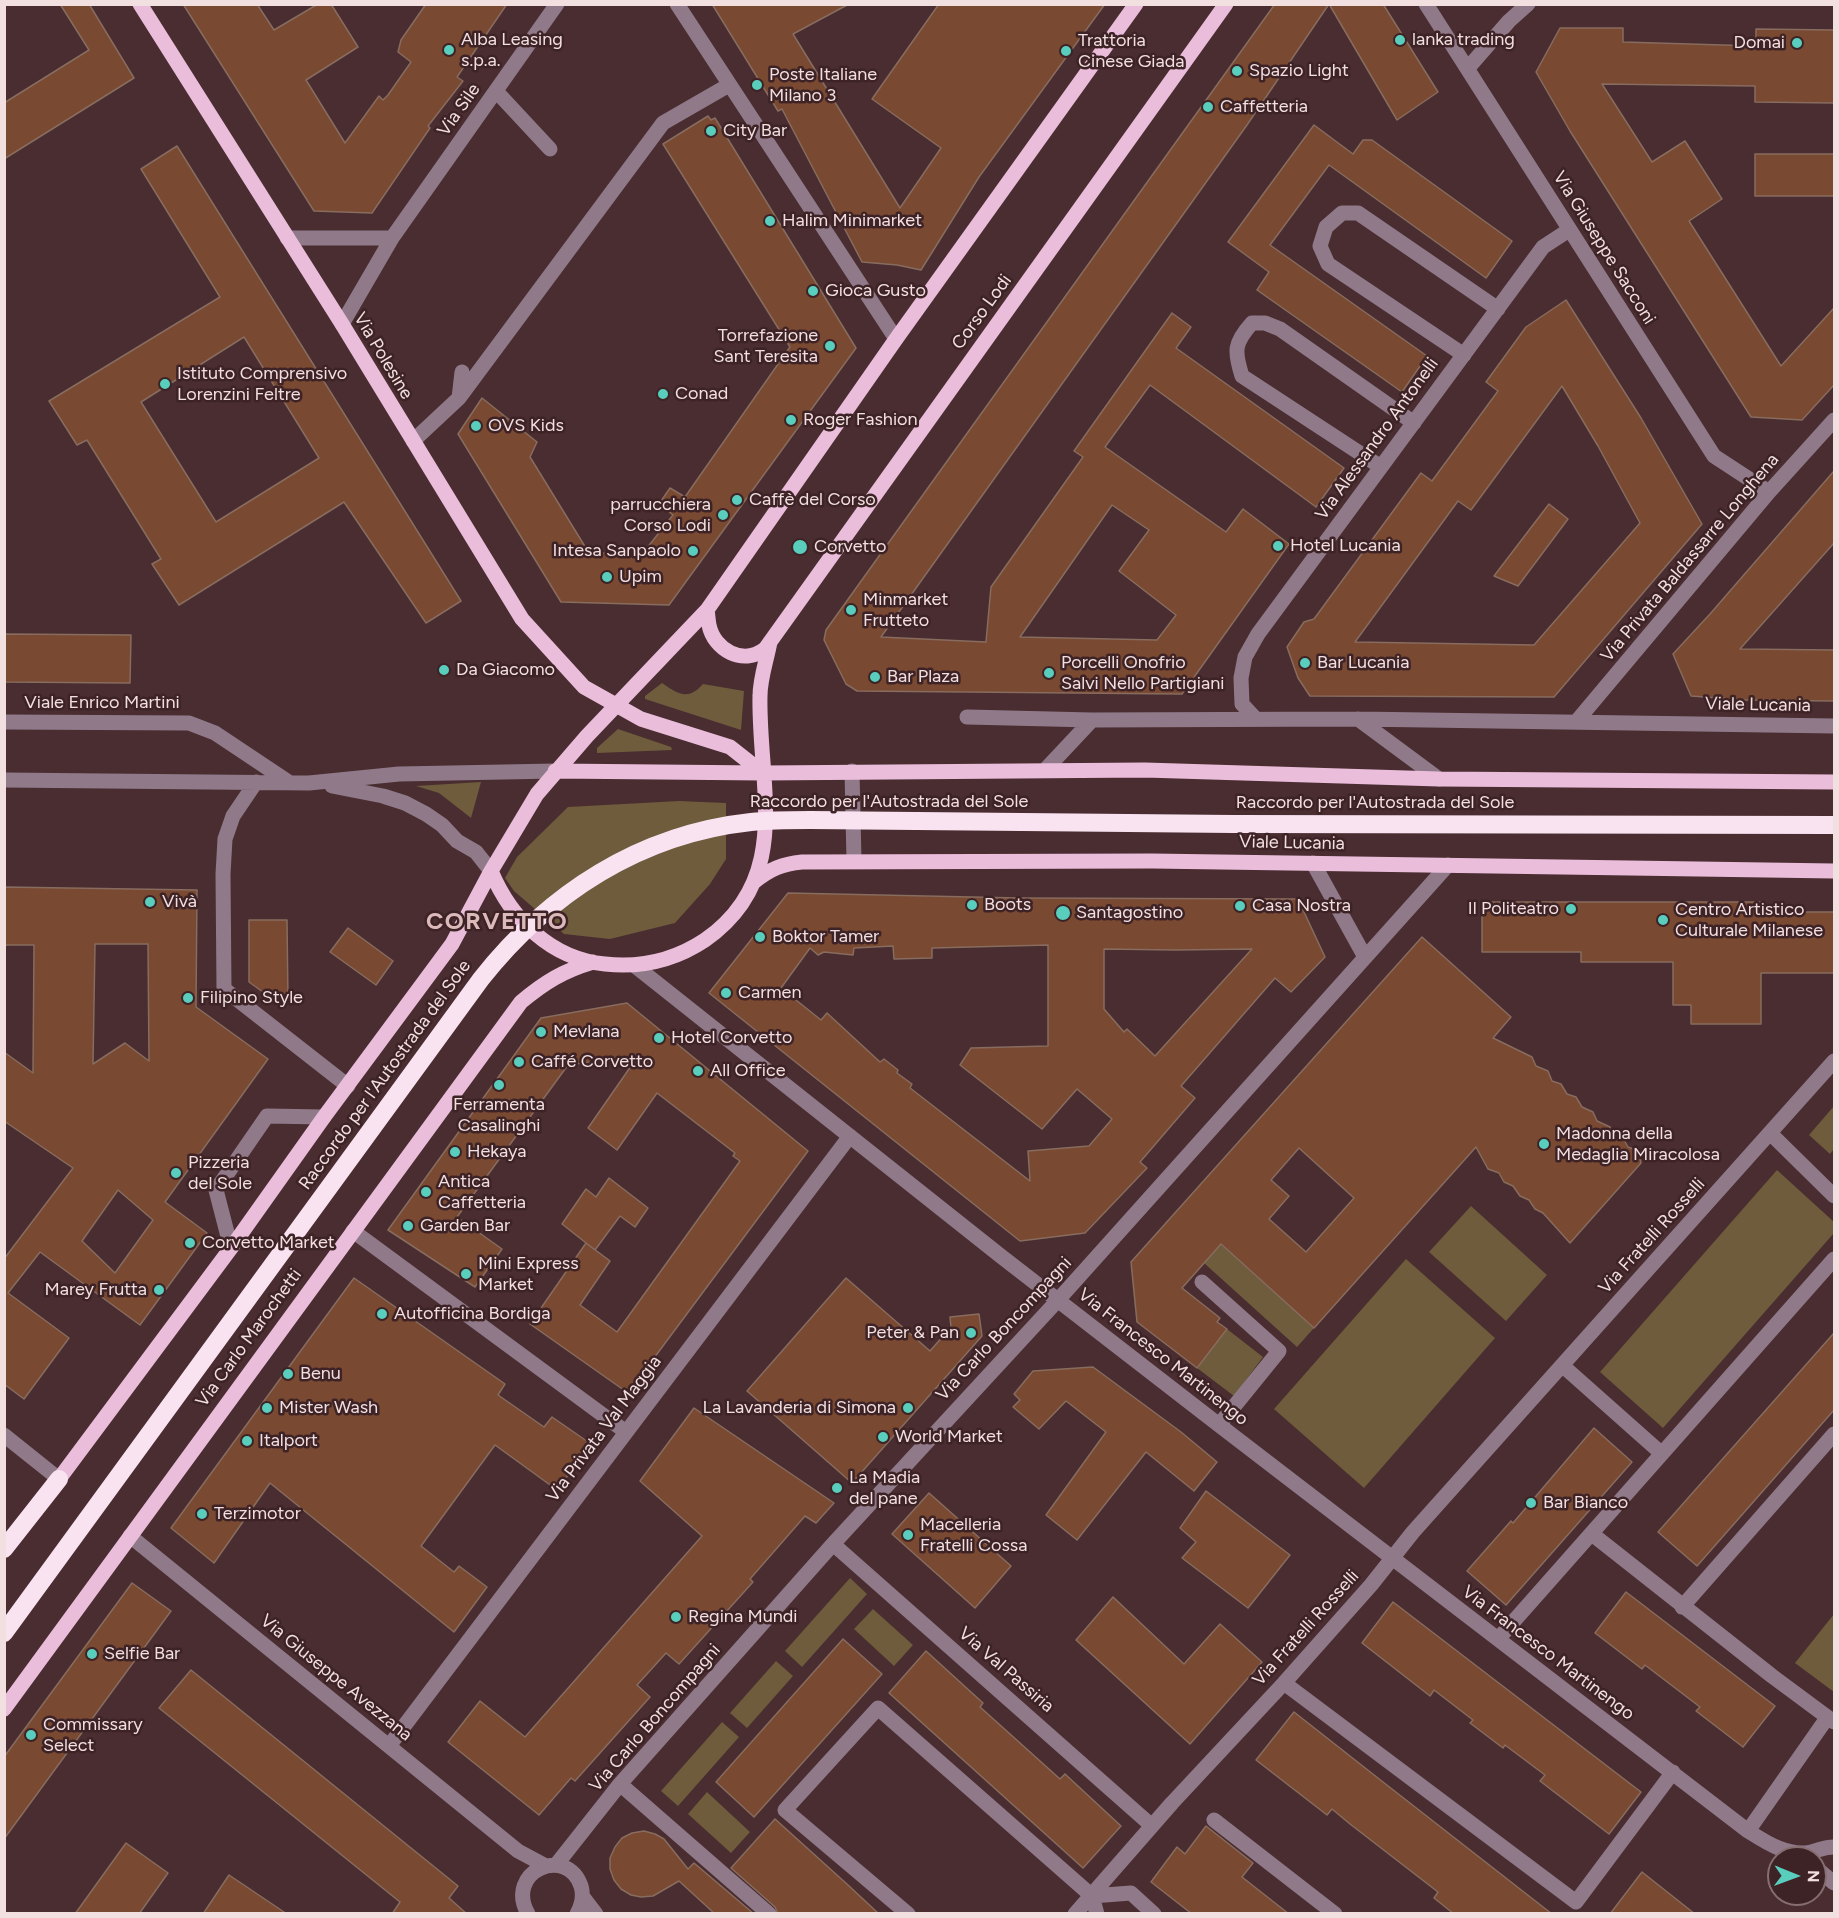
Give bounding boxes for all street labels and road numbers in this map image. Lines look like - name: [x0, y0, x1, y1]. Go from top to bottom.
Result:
- street label: Via Sile: [433, 80, 485, 140]
- street label: Via Giuseppe Sacconi: [1548, 168, 1660, 328]
- street label: Corso Lodi: [948, 270, 1016, 354]
- street label: Via Polesine: [349, 309, 417, 403]
- street label: Via Alessandro Antonelli: [1311, 354, 1443, 524]
- street label: Via Privata Baldassarre Longhena: [1596, 449, 1784, 667]
- street label: Viale Enrico Martini: [24, 692, 180, 714]
- street label: Viale Lucania: [1705, 693, 1811, 717]
- street label: Raccordo per l'Autostrada del Sole: [750, 791, 1028, 813]
- street label: Raccordo per l'Autostrada del Sole: [1236, 792, 1514, 814]
- street label: Viale Lucania: [1239, 831, 1345, 855]
- street label: Raccordo per l'Autostrada del Sole: [294, 956, 476, 1194]
- street label: Via Fratelli Rosselli: [1594, 1174, 1710, 1298]
- street label: Via Carlo Boncompagni: [932, 1253, 1076, 1405]
- street label: Via Carlo Marochetti: [192, 1265, 306, 1411]
- street label: Via Francesco Martinengo: [1074, 1284, 1252, 1430]
- street label: Via Privata Val Maggia: [542, 1351, 666, 1507]
- street label: Via Fratelli Rosselli: [1248, 1566, 1364, 1690]
- street label: Via Francesco Martinengo: [1458, 1581, 1638, 1725]
- street label: Via Giuseppe Avezzana: [256, 1610, 416, 1746]
- street label: Via Val Passiria: [954, 1623, 1058, 1717]
- street label: Via Carlo Boncompagni: [585, 1640, 725, 1796]

